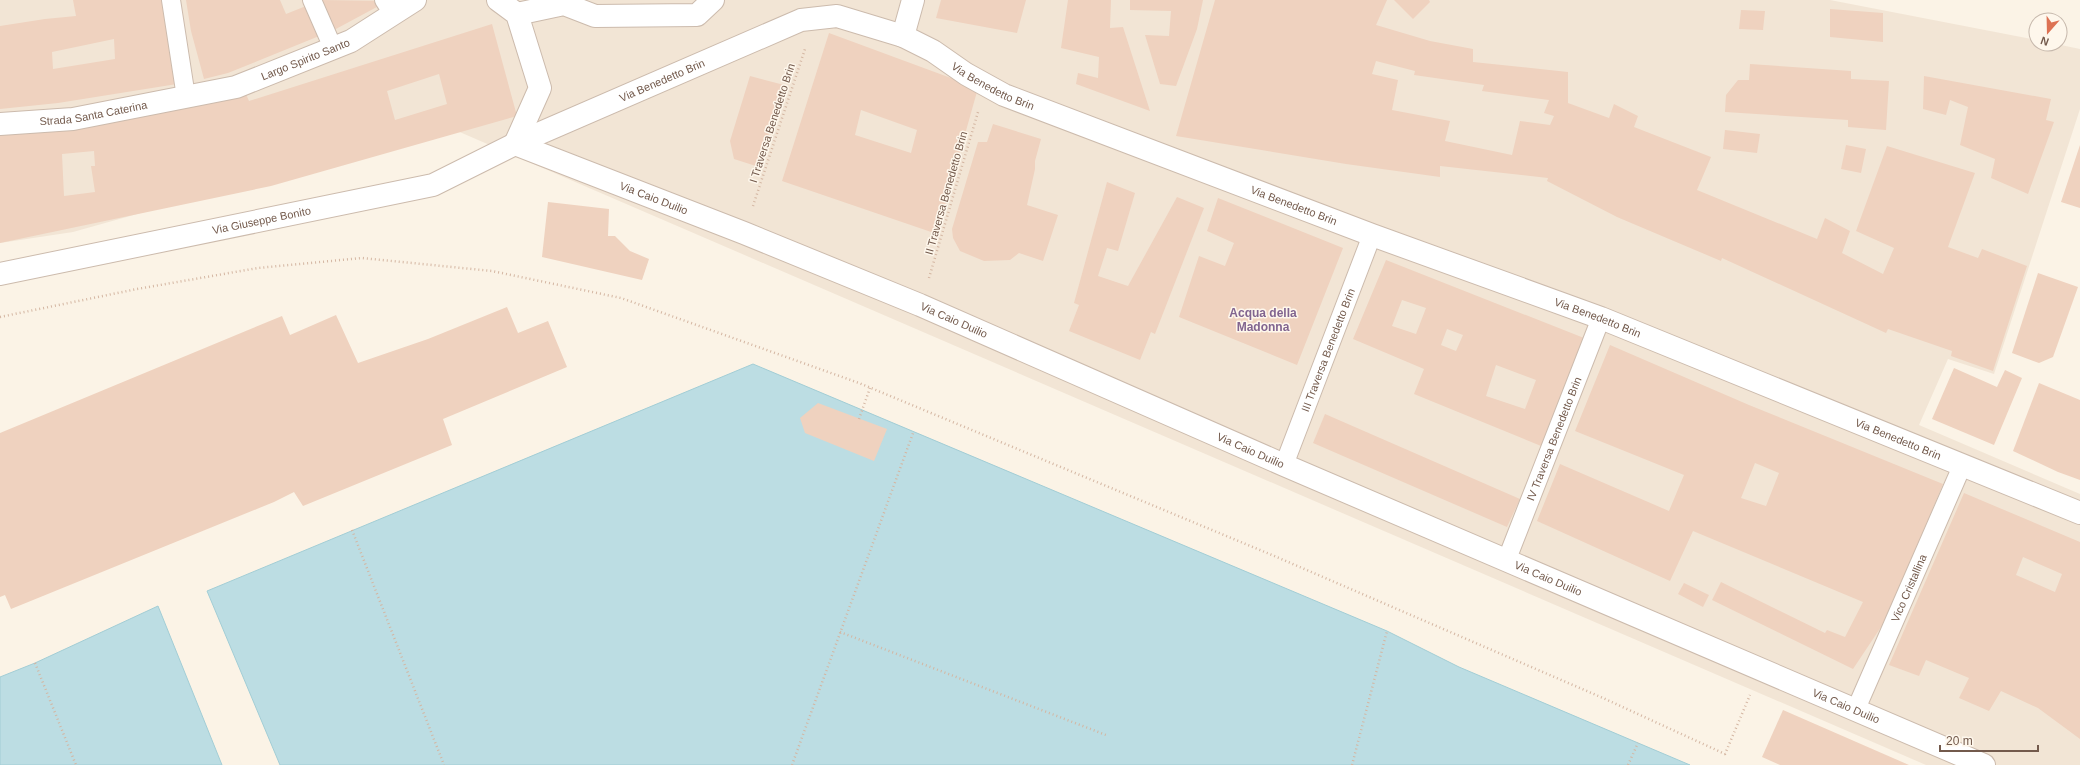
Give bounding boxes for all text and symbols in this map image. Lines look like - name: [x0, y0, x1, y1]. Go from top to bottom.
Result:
- north arrow: [2028, 12, 2068, 52]
- text: N: [2039, 34, 2050, 48]
- street label: Largo Spirito Santo: [259, 36, 351, 82]
- street label: Via Benedetto Brin: [618, 57, 706, 104]
- street label: Via Benedetto Brin: [949, 60, 1036, 112]
- street label: I Traversa Benedetto Brin: [747, 62, 797, 184]
- street label: Strada Santa Caterina: [39, 98, 149, 127]
- street label: II Traversa Benedetto Brin: [923, 130, 969, 256]
- street label: Via Caio Duilio: [618, 179, 690, 217]
- street label: Via Benedetto Brin: [1249, 183, 1339, 227]
- street label: Via Giuseppe Bonito: [211, 204, 312, 236]
- street label: III Traversa Benedetto Brin: [1299, 287, 1357, 413]
- street label: Via Benedetto Brin: [1553, 296, 1643, 340]
- street label: Via Caio Duilio: [919, 300, 989, 340]
- district label: Acqua della Madonna: [1229, 306, 1297, 334]
- street label: IV Traversa Benedetto Brin: [1524, 375, 1583, 503]
- street label: Via Benedetto Brin: [1853, 416, 1943, 462]
- street label: Via Caio Duilio: [1215, 430, 1286, 470]
- street label: Vico Cristallina: [1889, 552, 1929, 624]
- street label: Via Caio Duilio: [1513, 559, 1584, 598]
- street label: Via Caio Duilio: [1811, 686, 1882, 726]
- scale bar: [1940, 727, 2038, 753]
- text: 20 m: [1946, 734, 1973, 748]

